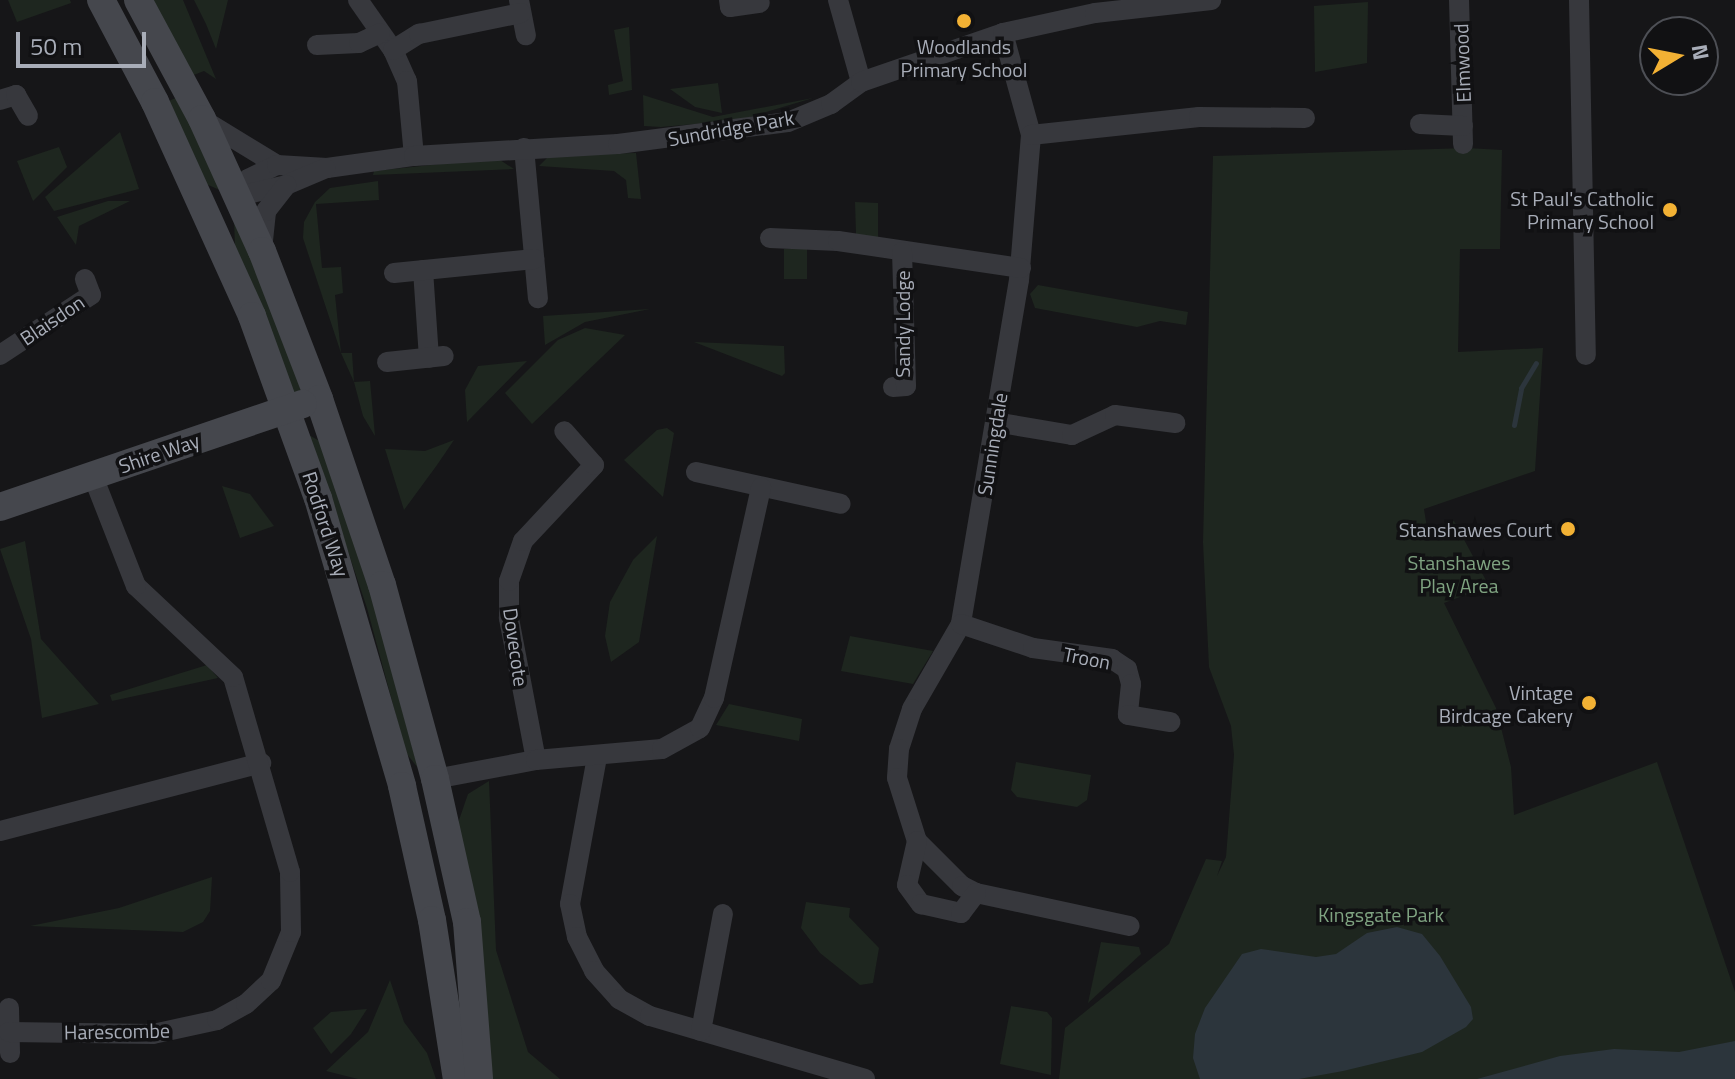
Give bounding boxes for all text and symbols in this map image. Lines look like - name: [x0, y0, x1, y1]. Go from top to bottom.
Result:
- marker: Woodlands Primary School: [955, 12, 973, 30]
- scale bar: [20, 16, 150, 66]
- north arrow: [1639, 16, 1719, 96]
- street label: Elmwood: [1449, 23, 1475, 103]
- text: 50 m: [30, 28, 82, 64]
- place label: Woodlands Primary School: [901, 34, 1027, 81]
- text: N: [1683, 42, 1719, 63]
- street label: Sundridge Park: [666, 105, 796, 151]
- place label: St Paul's Catholic Primary School: [1510, 186, 1654, 233]
- marker: St Paul's Catholic Primary School: [1661, 201, 1679, 219]
- street label: Sandy Lodge: [890, 270, 914, 378]
- street label: Blaisdon: [15, 290, 89, 350]
- street label: Sunningdale: [972, 391, 1012, 497]
- street label: Shire Way: [115, 428, 203, 478]
- street label: Rodford Way: [298, 468, 354, 580]
- place label: Stanshawes Court: [1399, 517, 1552, 541]
- marker: Stanshawes Court: [1559, 520, 1577, 538]
- park label: Stanshawes Play Area: [1407, 550, 1511, 597]
- street label: Dovecote: [499, 606, 533, 688]
- street label: Troon: [1061, 642, 1113, 674]
- place label: Vintage Birdcage Cakery: [1439, 680, 1573, 727]
- marker: Vintage Birdcage Cakery: [1580, 694, 1598, 712]
- park label: Kingsgate Park: [1318, 902, 1444, 926]
- street label: Harescombe: [64, 1018, 170, 1044]

